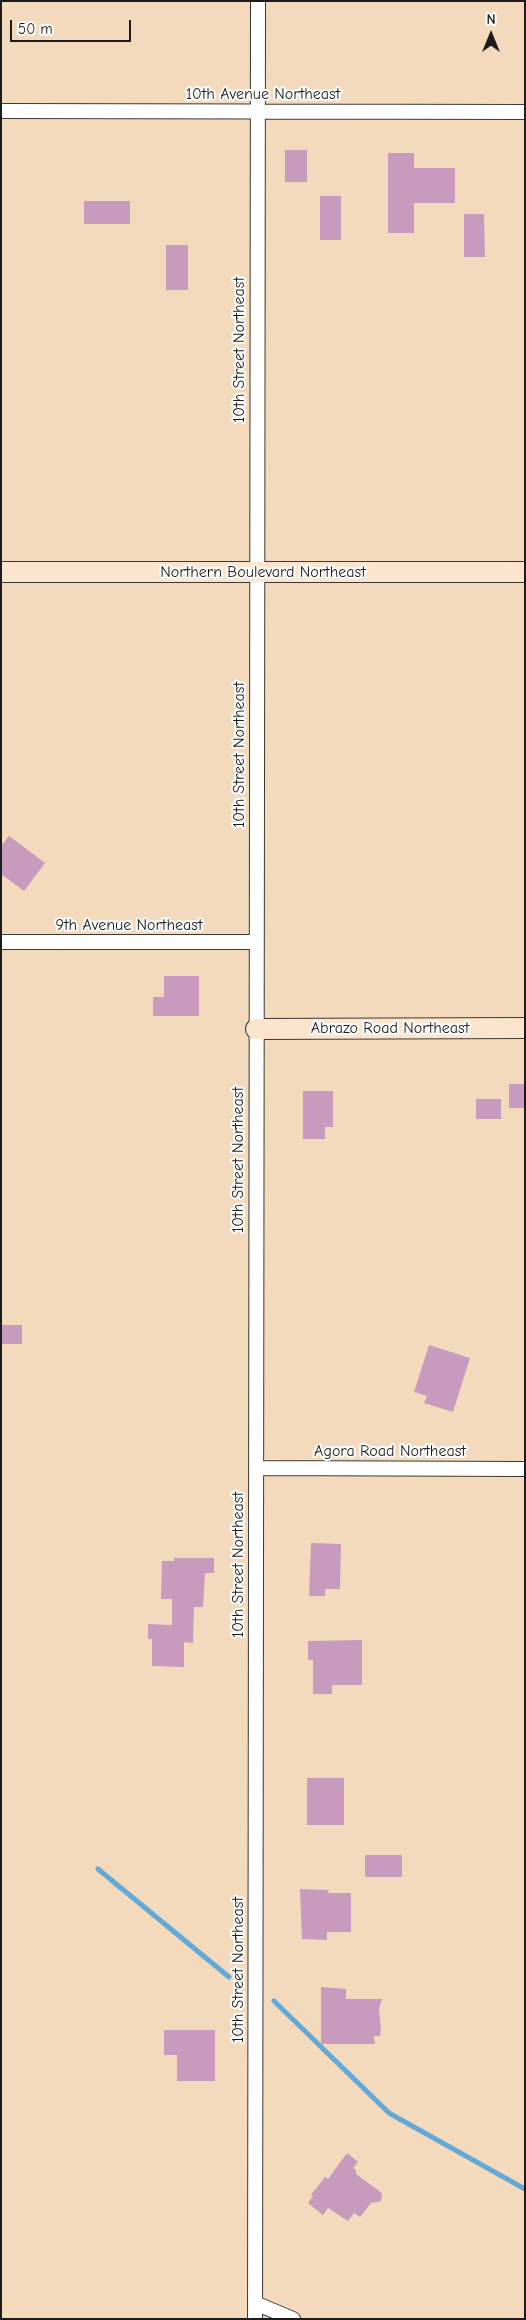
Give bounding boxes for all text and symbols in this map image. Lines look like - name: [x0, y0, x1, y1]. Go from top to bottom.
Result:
- scale bar: [12, 10, 134, 42]
- north arrow: [466, 10, 516, 60]
- text: N: [486, 11, 496, 28]
- text: 50 m: [18, 20, 53, 38]
- street label: 10th Avenue Northeast: [186, 84, 340, 104]
- street label: 10th Street Northeast: [229, 277, 249, 423]
- street label: Northern Boulevard Northeast: [160, 562, 366, 582]
- street label: 10th Street Northeast: [229, 682, 249, 828]
- street label: 9th Avenue Northeast: [55, 915, 203, 935]
- street label: Abrazo Road Northeast: [311, 1018, 469, 1038]
- street label: 10th Street Northeast: [228, 1087, 248, 1233]
- street label: Agora Road Northeast: [314, 1441, 466, 1461]
- street label: 10th Street Northeast: [228, 1492, 248, 1638]
- street label: 10th Street Northeast: [228, 1897, 248, 2043]

